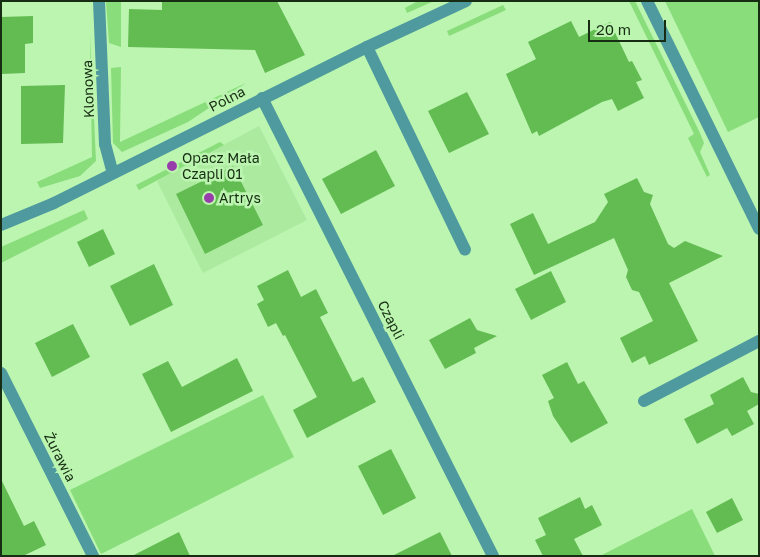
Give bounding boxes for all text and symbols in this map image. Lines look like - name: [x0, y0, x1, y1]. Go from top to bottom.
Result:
- scale bar: [590, 10, 668, 42]
- text: 20 m: [596, 20, 631, 38]
- street label: Klonowa: [79, 60, 97, 118]
- street label: Polna: [206, 83, 248, 115]
- place label: Opacz Mała Czapli 01: [182, 150, 260, 182]
- marker: Opacz Mała Czapli 01: [166, 160, 178, 172]
- place label: Artrys: [219, 190, 261, 206]
- marker: Artrys: [203, 192, 215, 204]
- street label: Czapli: [374, 298, 408, 342]
- street label: Żurawia: [41, 430, 79, 484]

